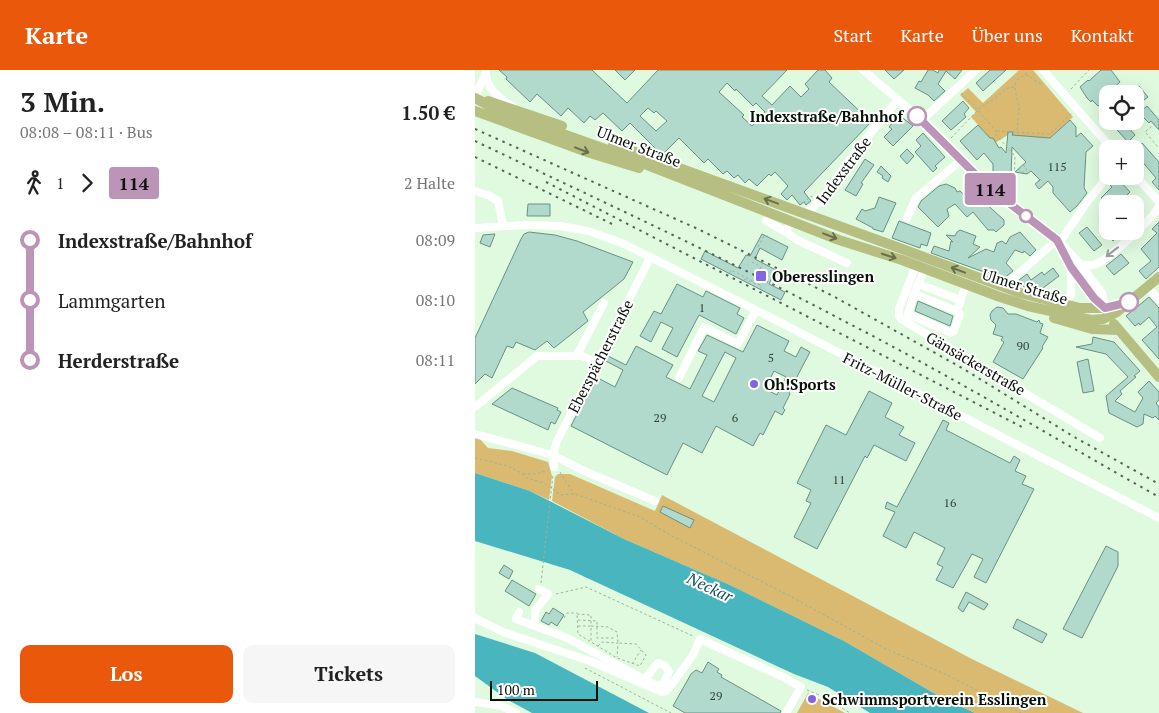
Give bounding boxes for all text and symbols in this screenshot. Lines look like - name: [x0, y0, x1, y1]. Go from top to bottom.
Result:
- text: Karte: [25, 19, 88, 51]
- text: Start: [833, 23, 872, 47]
- text: Karte: [900, 23, 944, 47]
- text: Über uns: [972, 23, 1043, 47]
- text: Kontakt: [1071, 23, 1134, 47]
- text: 3 Min.: [20, 83, 105, 120]
- map controls: [1099, 85, 1144, 240]
- button: locate: [1099, 85, 1144, 130]
- text: 1.50 €: [401, 100, 455, 125]
- place label: Indexstraße/Bahnhof: [750, 106, 904, 126]
- marker: Indexstraße/Bahnhof: [907, 106, 927, 126]
- text: 08:08 – 08:11 · Bus: [20, 121, 153, 143]
- street label: Ulmer Straße: [594, 121, 684, 171]
- street label: Indexstraße: [811, 132, 875, 208]
- button: +: [1099, 140, 1144, 185]
- one-way arrow: [574, 146, 589, 155]
- house number: 115: [1047, 159, 1067, 174]
- icon: walk: [20, 169, 48, 197]
- icon: forward: [73, 169, 101, 197]
- text: 114: [119, 171, 149, 195]
- text: 1: [56, 172, 65, 194]
- text: 2 Halte: [404, 172, 455, 194]
- line badge: 114: [961, 173, 1019, 205]
- text: 114: [975, 177, 1005, 201]
- button: −: [1099, 195, 1144, 240]
- one-way arrow: [763, 196, 779, 205]
- unlabelled marker: [1019, 209, 1033, 223]
- text: Indexstraße/Bahnhof: [58, 228, 252, 253]
- text: 08:09: [416, 229, 455, 251]
- one-way arrow: [821, 232, 837, 241]
- one-way arrow: [1105, 247, 1119, 257]
- one-way arrow: [881, 251, 897, 261]
- street label: Ulmer Straße: [980, 263, 1070, 309]
- one-way arrow: [951, 265, 966, 274]
- place label: Oberesslingen: [772, 266, 874, 286]
- marker: Oberesslingen: [754, 269, 768, 283]
- text: Lammgarten: [58, 288, 166, 313]
- text: 08:10: [416, 289, 455, 311]
- unlabelled marker: [1119, 292, 1139, 312]
- street label: Eberspächerstraße: [563, 296, 637, 416]
- house number: 1: [699, 300, 705, 315]
- street label: Gänsäckerstraße: [923, 327, 1029, 399]
- house number: 90: [1017, 338, 1029, 353]
- street label: Fritz-Müller-Straße: [840, 347, 966, 425]
- text: Herderstraße: [58, 348, 179, 373]
- text: 08:11: [416, 349, 455, 371]
- house number: 5: [768, 350, 774, 365]
- place label: Oh!Sports: [764, 374, 836, 394]
- marker: Oh!Sports: [748, 378, 760, 390]
- house number: 29: [654, 410, 666, 425]
- house number: 6: [732, 410, 739, 425]
- house number: 11: [833, 472, 845, 487]
- house number: 16: [944, 495, 957, 510]
- water label: Neckar: [683, 566, 737, 607]
- button: Los: [20, 645, 233, 703]
- button: Tickets: [243, 645, 455, 703]
- scale bar: [490, 678, 597, 701]
- text: 100 m: [497, 680, 535, 699]
- house number: 29: [710, 688, 722, 703]
- place label: Schwimmsportverein Esslingen: [822, 689, 1047, 709]
- marker: Schwimmsportverein Esslingen: [806, 693, 818, 705]

